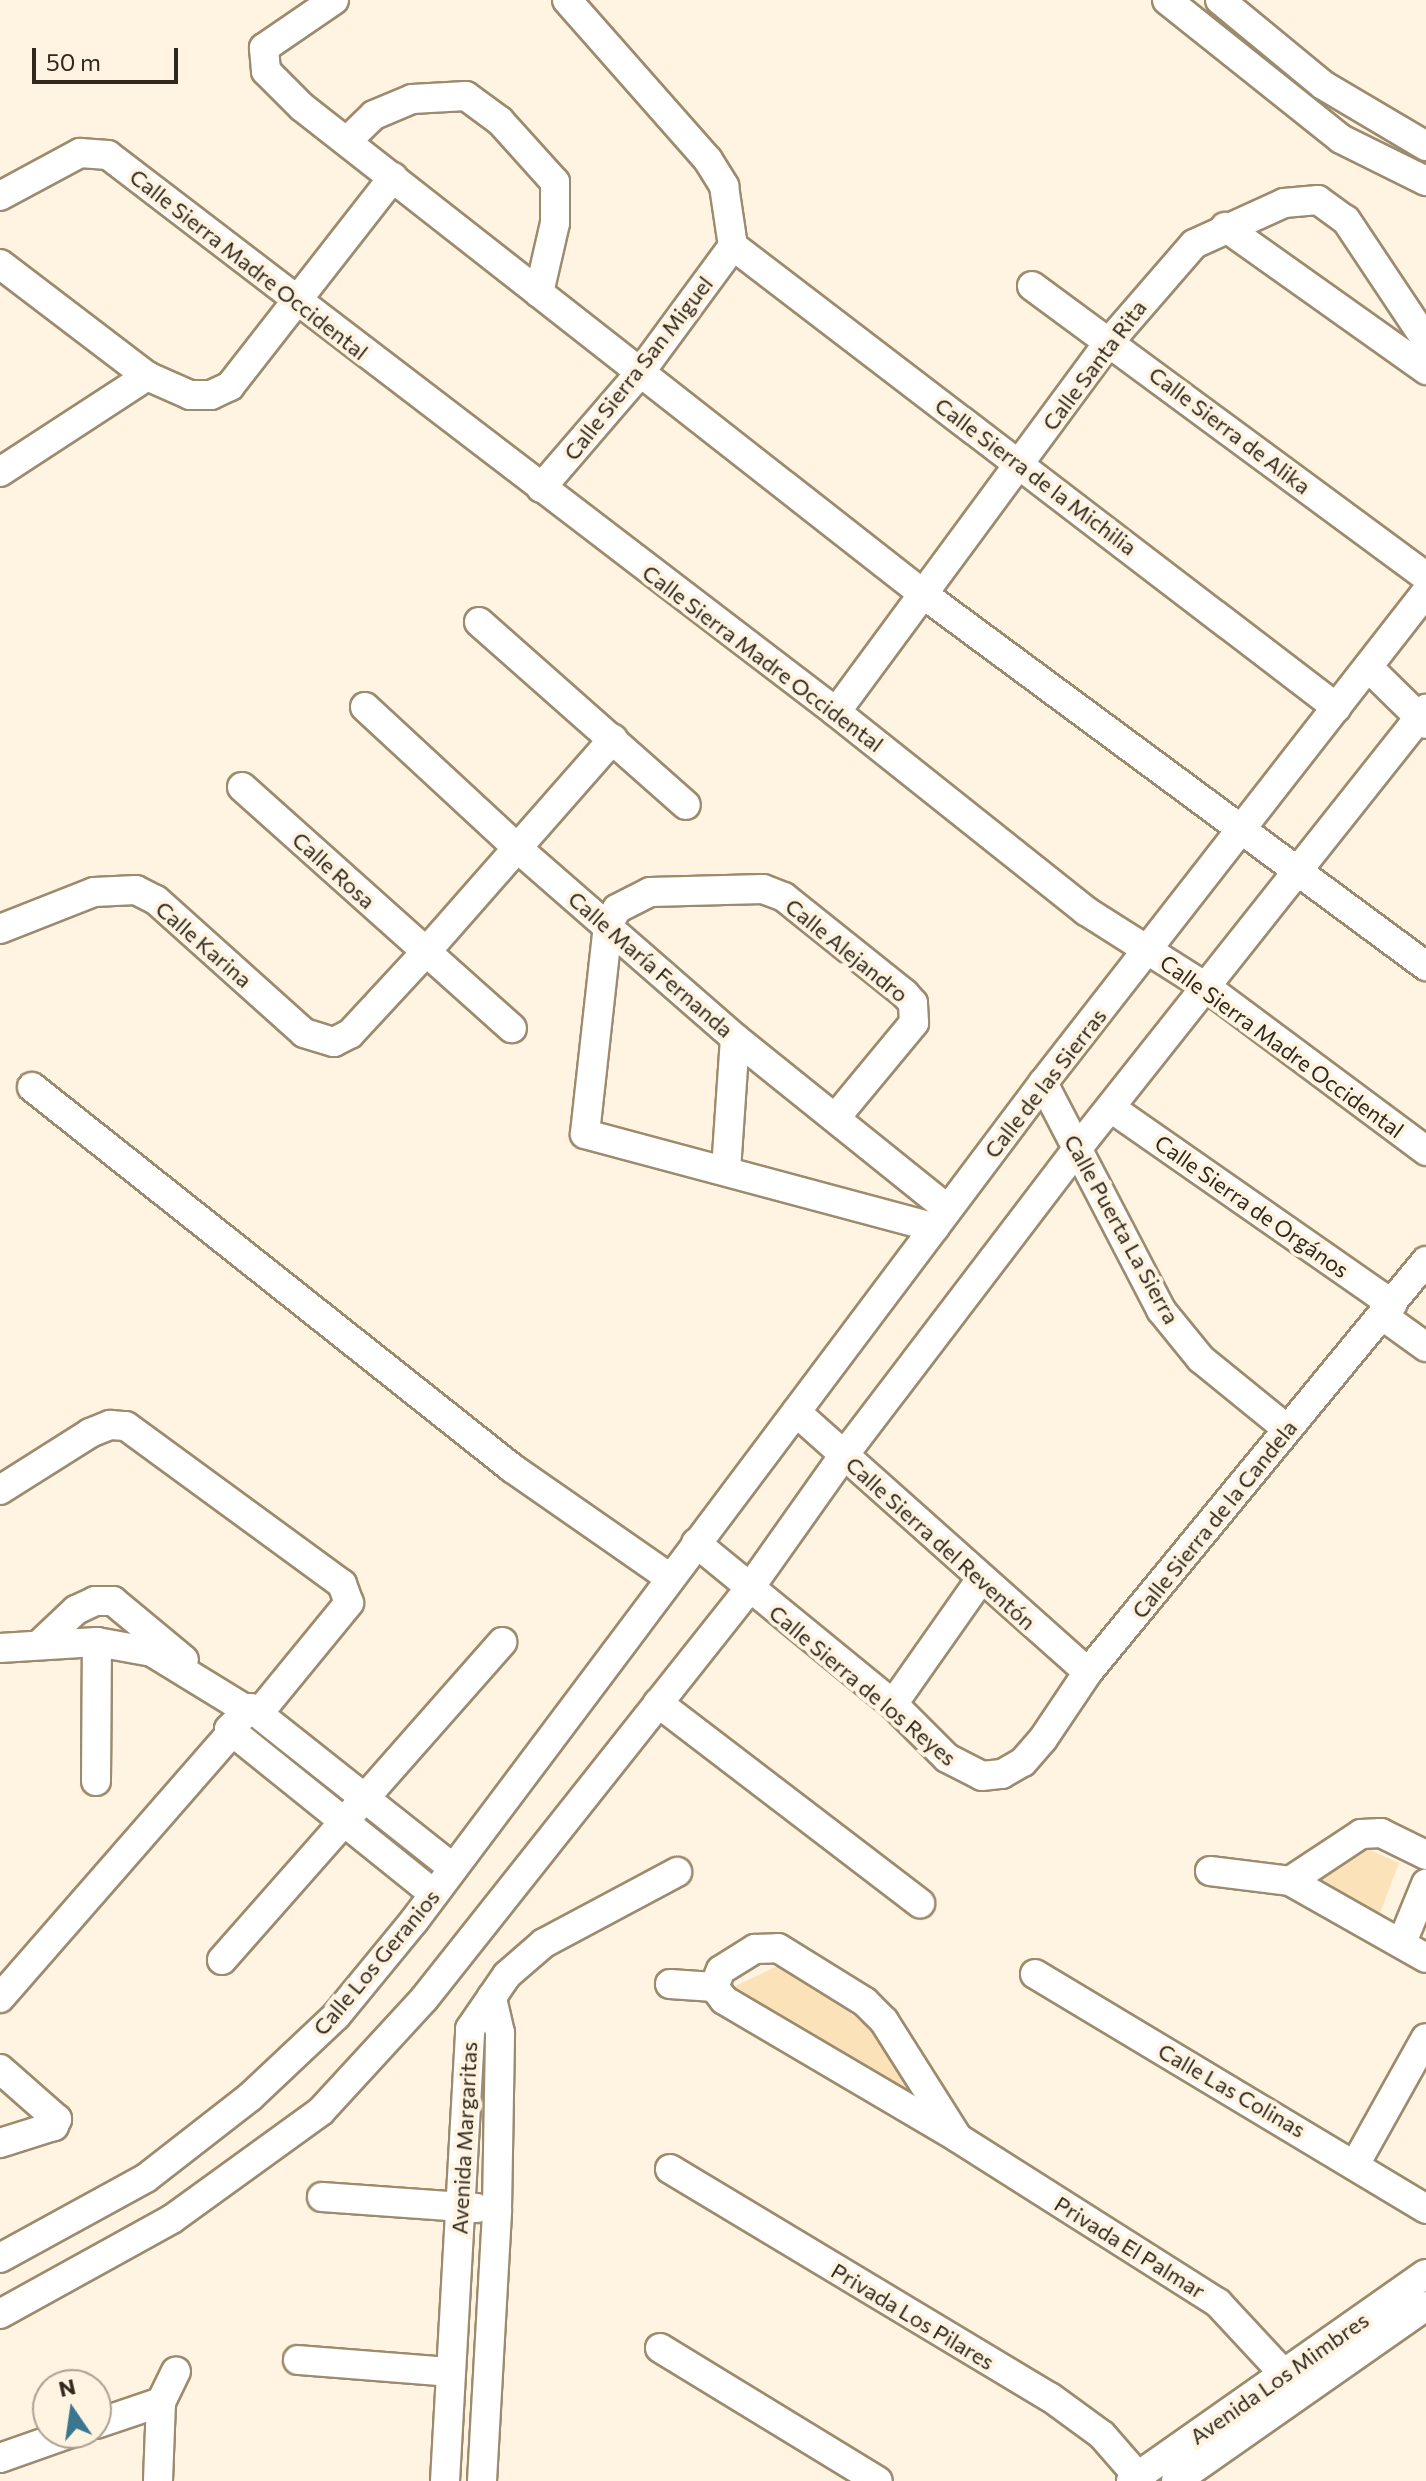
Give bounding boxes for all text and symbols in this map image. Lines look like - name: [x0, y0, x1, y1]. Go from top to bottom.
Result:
- scale bar: [36, 32, 182, 82]
- text: 50 m: [46, 47, 101, 76]
- street label: Calle Sierra Madre Occidental: [125, 163, 373, 365]
- street label: Calle Sierra San Miguel: [558, 271, 718, 465]
- street label: Calle Santa Rita: [1036, 295, 1152, 435]
- street label: Calle Sierra de Alika: [1144, 361, 1316, 499]
- street label: Calle Sierra de la Michilia: [930, 392, 1142, 560]
- street label: Calle Sierra Madre Occidental: [637, 559, 889, 757]
- street label: Calle Rosa: [287, 826, 381, 914]
- street label: Calle María Fernanda: [563, 885, 739, 1043]
- street label: Calle Alejandro: [780, 893, 914, 1007]
- street label: Calle Karina: [151, 895, 257, 993]
- street label: Calle Sierra Madre Occidental: [1155, 949, 1409, 1143]
- street label: Calle de las Sierras: [978, 1003, 1112, 1163]
- street label: Calle Sierra de Orgános: [1150, 1129, 1354, 1283]
- street label: Calle Puerta La Sierra: [1059, 1130, 1185, 1328]
- street label: Calle Sierra de la Candela: [1126, 1415, 1302, 1623]
- street label: Calle Sierra del Reventón: [841, 1451, 1041, 1635]
- street label: Calle Sierra de los Reyes: [764, 1599, 962, 1771]
- street label: Calle Los Geranios: [307, 1884, 445, 2040]
- street label: Calle Las Colinas: [1154, 2037, 1310, 2143]
- street label: Avenida Margaritas: [446, 2041, 482, 2235]
- street label: Privada El Palmar: [1050, 2190, 1210, 2304]
- street label: Privada Los Pilares: [827, 2257, 999, 2375]
- street label: Avenida Los Mimbres: [1185, 2306, 1373, 2450]
- north arrow: [32, 2369, 112, 2449]
- text: N: [56, 2372, 78, 2402]

